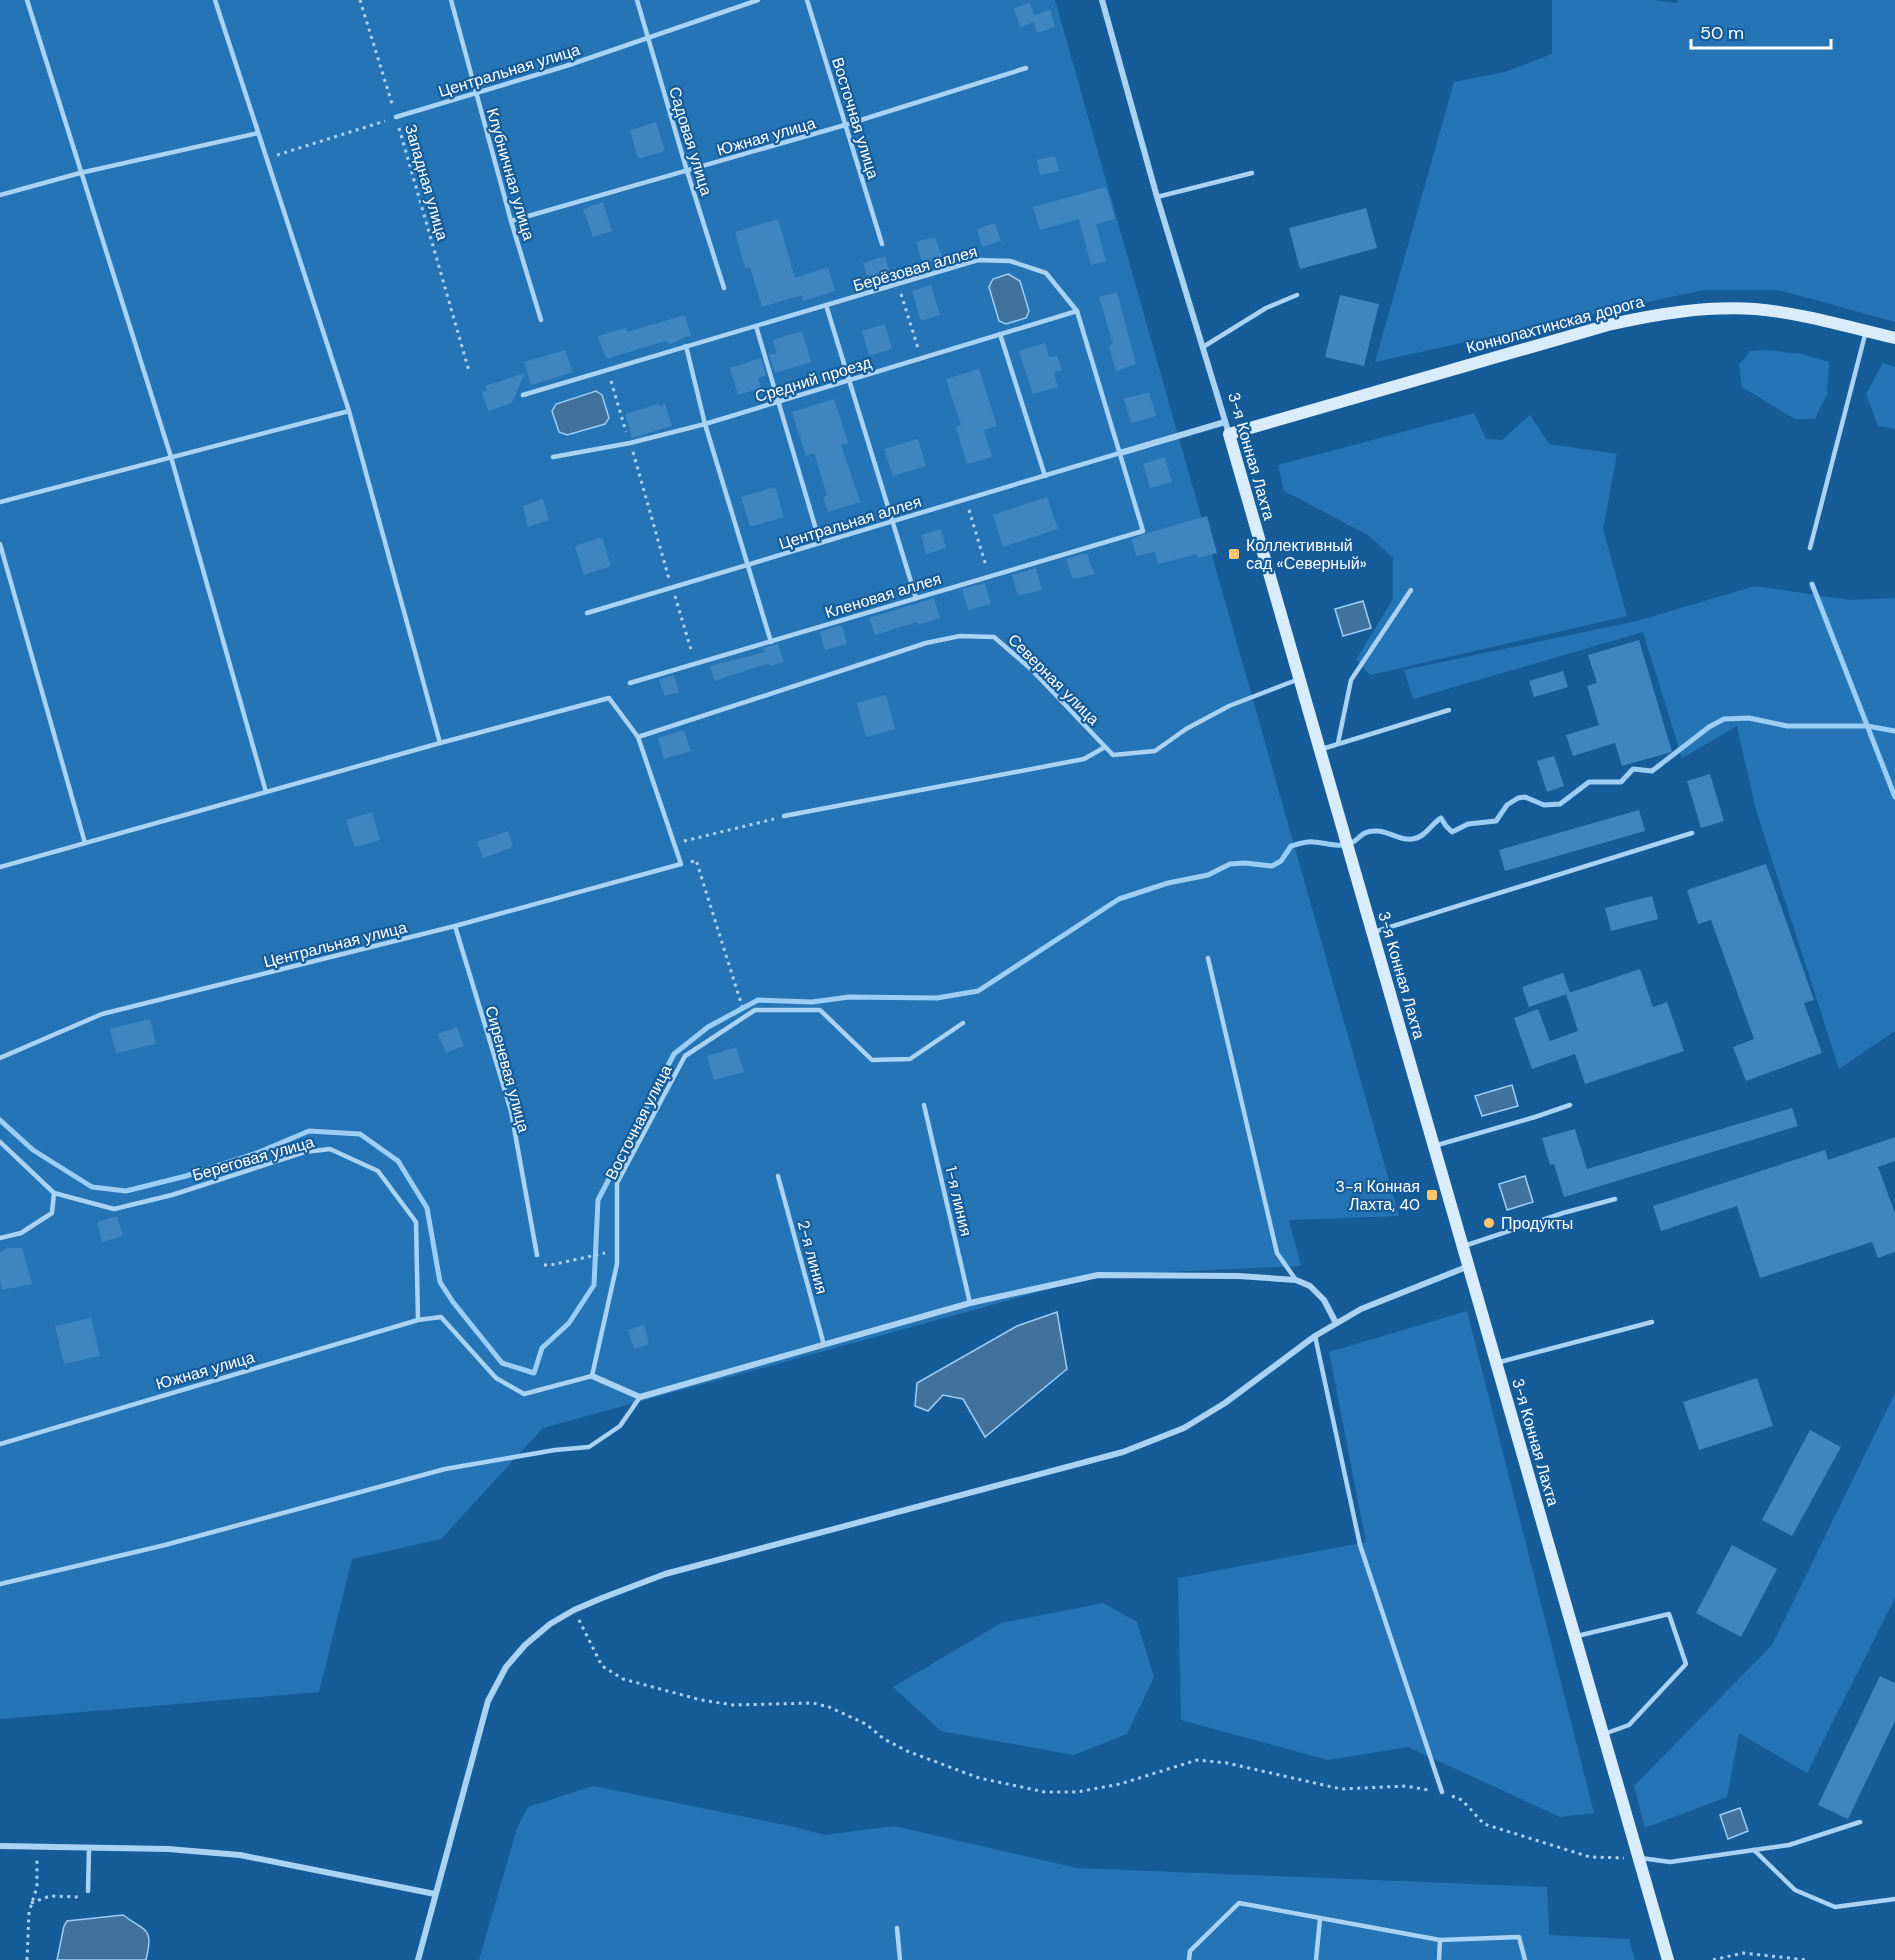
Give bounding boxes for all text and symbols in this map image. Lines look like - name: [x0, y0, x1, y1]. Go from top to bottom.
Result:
- scale bar: [1691, 12, 1830, 50]
- text: 50 m: [1700, 21, 1744, 45]
- street label: Центральная улица: [436, 39, 583, 102]
- street label: Восточная улица: [827, 55, 884, 182]
- street label: Садовая улица: [664, 84, 717, 198]
- street label: Клубничная улица: [482, 106, 539, 243]
- street label: Южная улица: [714, 112, 818, 161]
- street label: Западная улица: [400, 122, 453, 243]
- street label: Берёзовая аллея: [850, 241, 980, 296]
- street label: Коннолахтинская дорога: [1464, 291, 1646, 358]
- street label: Средний проезд: [752, 352, 875, 407]
- street label: 3-я Конная Лахта: [1223, 390, 1280, 523]
- street label: Центральная аллея: [776, 491, 924, 554]
- place label: Коллективный сад «Северный»: [1246, 535, 1367, 574]
- marker: Коллективный сад «Северный»: [1227, 547, 1241, 561]
- street label: Кленовая аллея: [822, 568, 944, 623]
- street label: Северная улица: [1003, 629, 1104, 730]
- street label: 3-я Конная Лахта: [1373, 909, 1430, 1042]
- street label: Центральная улица: [261, 916, 409, 972]
- street label: Сиреневая улица: [481, 1004, 535, 1135]
- street label: Восточная улица: [600, 1061, 677, 1183]
- street label: Береговая улица: [190, 1131, 317, 1186]
- street label: 1-я линия: [940, 1164, 977, 1238]
- place label: 3-я Конная Лахта, 40: [1336, 1176, 1420, 1215]
- marker: 3-я Конная Лахта, 40: [1425, 1188, 1439, 1202]
- place label: Продукты: [1501, 1213, 1573, 1234]
- marker: Продукты: [1482, 1216, 1496, 1230]
- street label: 2-я линия: [793, 1218, 832, 1296]
- street label: Южная улица: [153, 1346, 257, 1395]
- street label: 3-я Конная Лахта: [1507, 1376, 1564, 1509]

